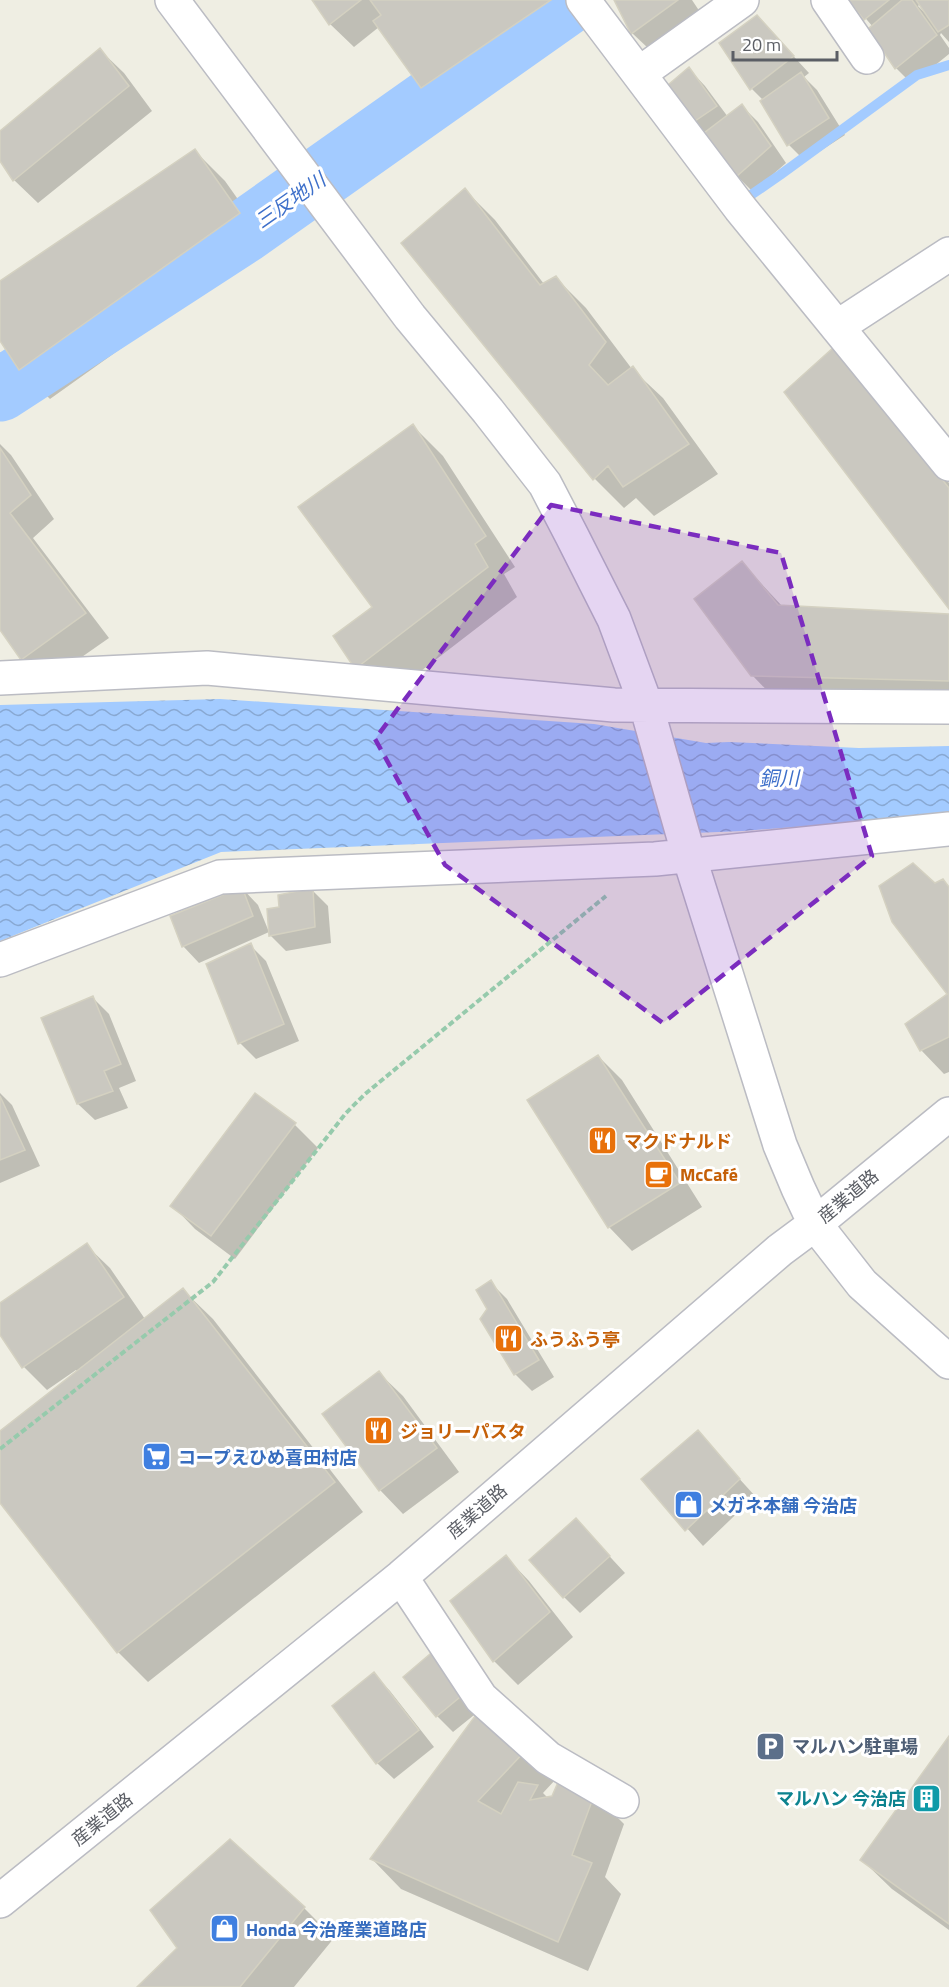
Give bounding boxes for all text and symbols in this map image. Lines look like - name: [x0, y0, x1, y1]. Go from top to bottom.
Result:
- scale bar: [733, 24, 836, 62]
- text: 20 m: [742, 31, 781, 58]
- water label: 三反地川: [248, 163, 333, 236]
- water label: 銅川: [759, 762, 801, 794]
- restaurant icon: マクドナルド: [587, 1125, 619, 1157]
- place label: マクドナルド: [624, 1128, 732, 1155]
- cafe icon: McCafé: [643, 1158, 675, 1190]
- place label: McCafé: [680, 1161, 738, 1188]
- street label: 産業道路: [812, 1163, 884, 1229]
- restaurant icon: ふうふう亭: [493, 1323, 525, 1355]
- place label: ふうふう亭: [530, 1326, 620, 1353]
- restaurant icon: ジョリーパスタ: [363, 1415, 395, 1447]
- place label: ジョリーパスタ: [400, 1418, 526, 1445]
- supermarket icon: コープえひめ喜田村店: [141, 1441, 173, 1473]
- place label: コープえひめ喜田村店: [178, 1444, 357, 1471]
- street label: 産業道路: [441, 1477, 513, 1545]
- shop icon: メガネ本舗 今治店: [672, 1489, 704, 1521]
- place label: メガネ本舗 今治店: [709, 1492, 857, 1519]
- parking icon: マルハン駐車場: [755, 1730, 787, 1762]
- place label: マルハン駐車場: [792, 1733, 918, 1760]
- building icon: マルハン 今治店: [911, 1782, 943, 1814]
- place label: マルハン 今治店: [776, 1785, 906, 1812]
- street label: 産業道路: [66, 1786, 138, 1852]
- shop icon: Honda 今治産業道路店: [209, 1913, 241, 1945]
- place label: Honda 今治産業道路店: [246, 1916, 427, 1943]

